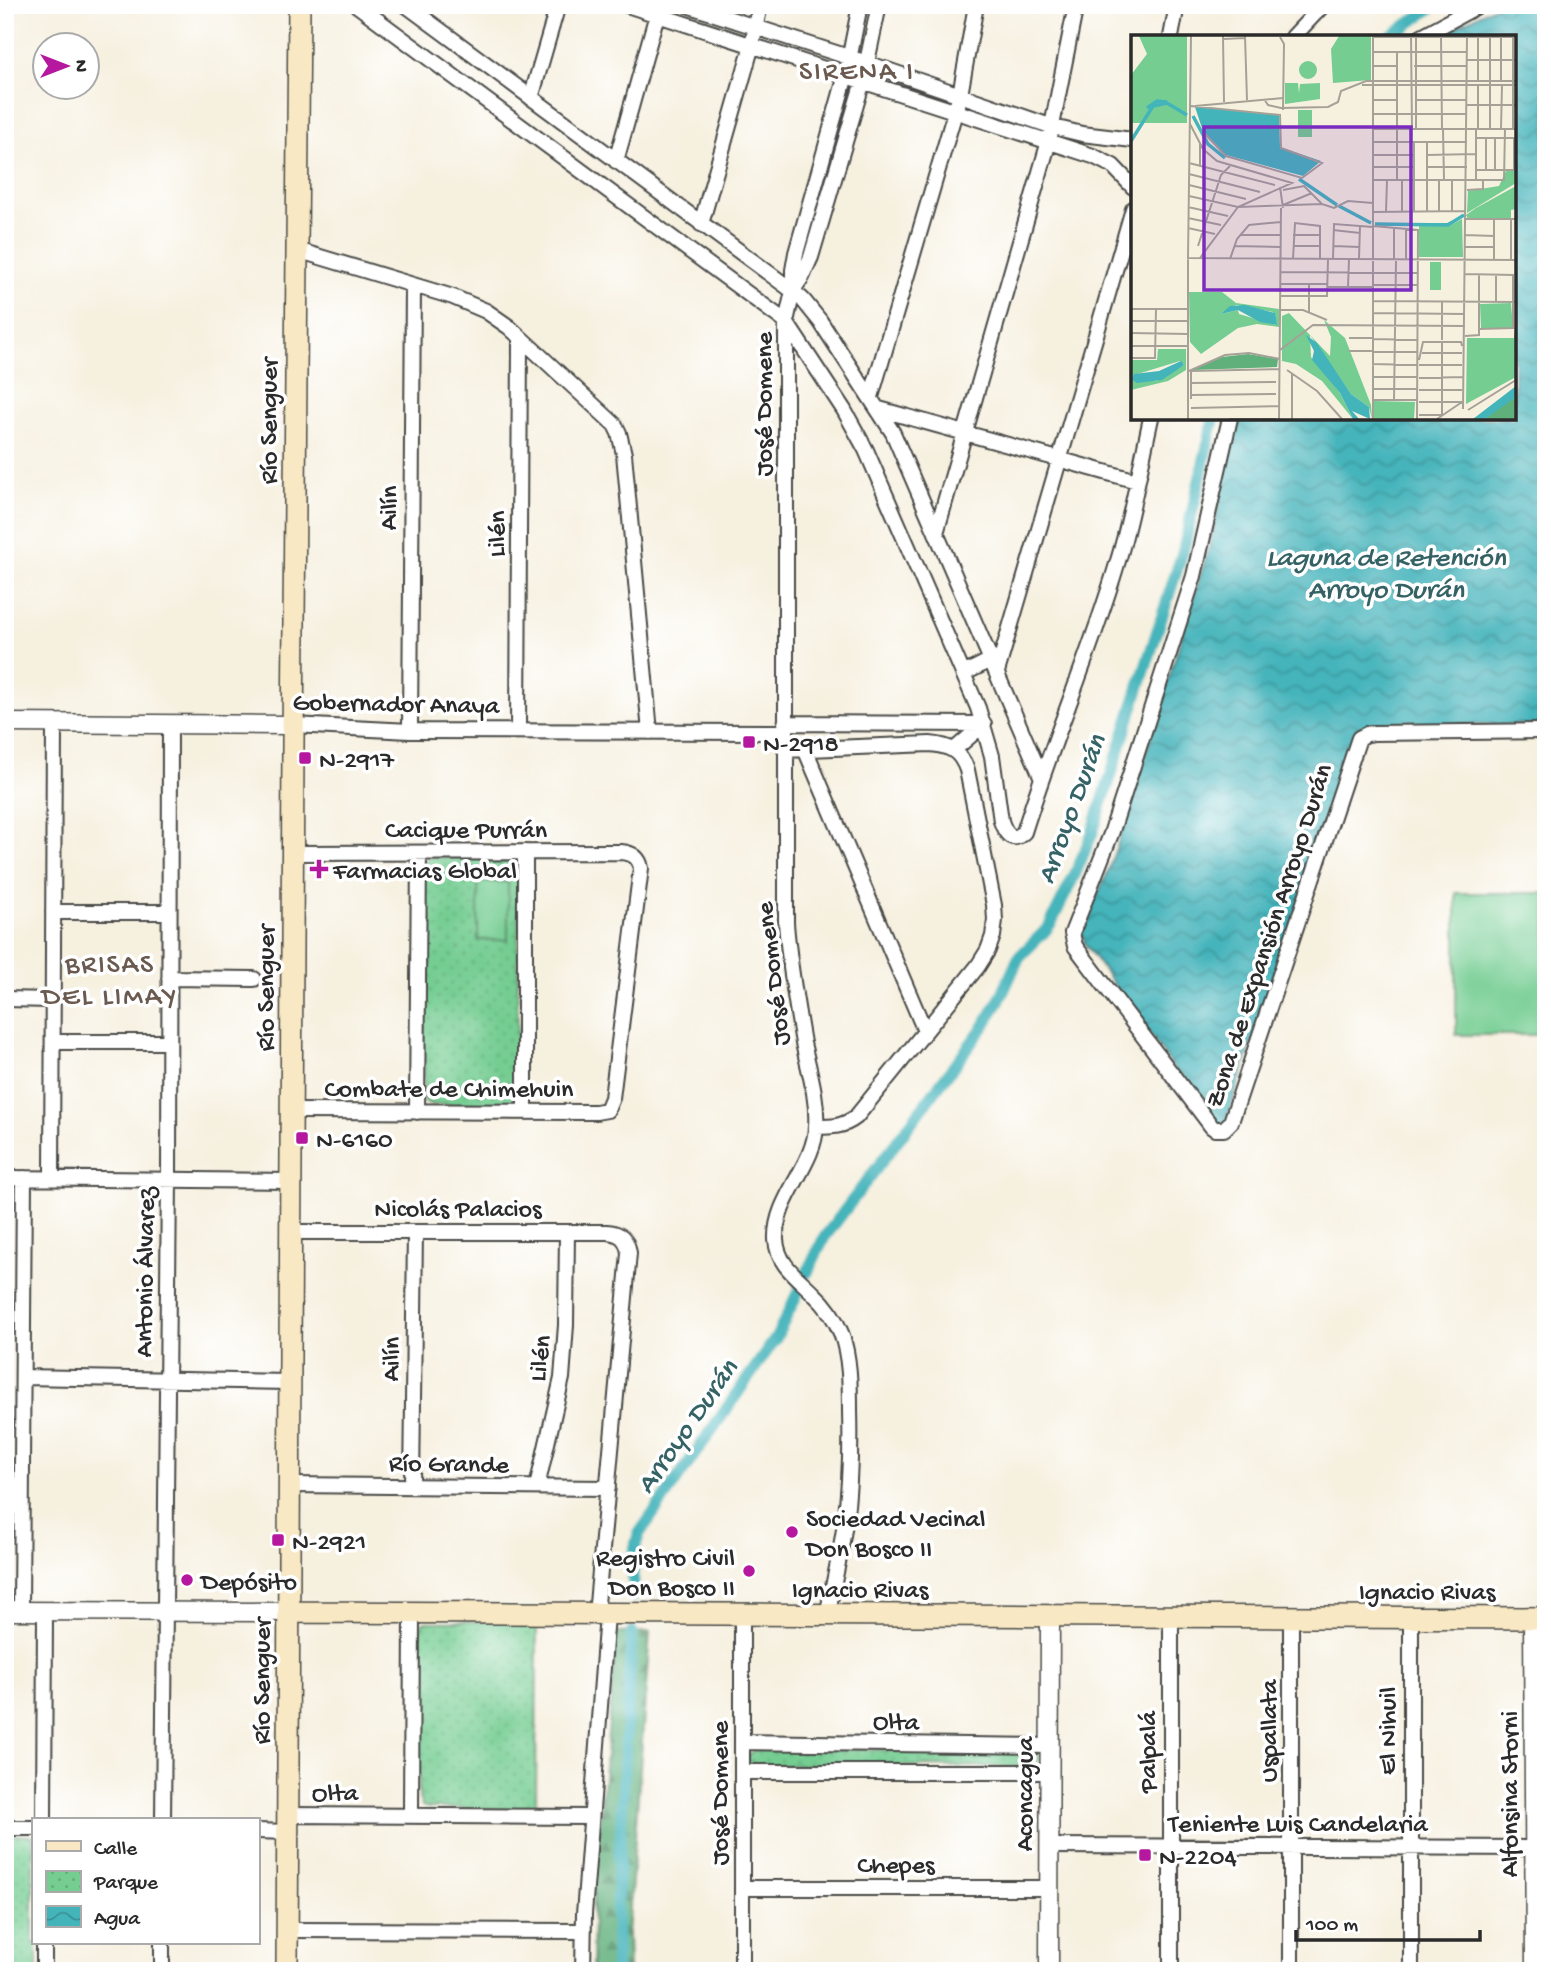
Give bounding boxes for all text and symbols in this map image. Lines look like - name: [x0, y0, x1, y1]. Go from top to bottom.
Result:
- north arrow: [32, 32, 102, 102]
- inset map: [1131, 35, 1516, 420]
- district label: SIRENA I: [799, 57, 915, 90]
- text: N: [68, 60, 91, 72]
- street label: José Domene: [751, 331, 782, 476]
- street label: Río Senguer: [256, 355, 287, 484]
- street label: Ailín: [376, 485, 407, 530]
- street label: Lilén: [484, 510, 515, 557]
- water label: Laguna de Retención Arroyo Durán: [1266, 543, 1506, 608]
- street label: Gobernador Anaya: [292, 689, 501, 724]
- water label: Arroyo Durán: [1031, 730, 1116, 888]
- place label: N-2918: [763, 731, 839, 762]
- marker: N-2918: [741, 734, 757, 750]
- place label: N-2917: [319, 747, 395, 778]
- marker: N-2917: [297, 750, 313, 766]
- street label: Zona de Expansión Arroyo Durán: [1201, 760, 1342, 1112]
- street label: Cacique Purrán: [385, 817, 548, 848]
- place label: Farmacias Global: [332, 858, 517, 889]
- marker: Farmacias Global: [311, 861, 327, 877]
- street label: José Domene: [751, 899, 800, 1047]
- street label: Río Senguer: [253, 922, 284, 1051]
- district label: BRISAS DEL LIMAY: [40, 950, 178, 1015]
- street label: Combate de Chimehuin: [325, 1076, 574, 1107]
- place label: N-6160: [316, 1127, 393, 1158]
- marker: N-6160: [294, 1130, 310, 1146]
- street label: Antonio Álvarez: [131, 1185, 165, 1358]
- street label: Nicolás Palacios: [374, 1196, 543, 1227]
- street label: Lilén: [524, 1333, 561, 1384]
- street label: Ailín: [378, 1336, 409, 1382]
- water label: Arroyo Durán: [630, 1354, 747, 1501]
- street label: Río Grande: [389, 1450, 510, 1483]
- place label: Sociedad Vecinal Don Bosco II: [804, 1506, 985, 1567]
- marker: Sociedad Vecinal Don Bosco II: [784, 1524, 800, 1540]
- place label: N-2921: [292, 1529, 366, 1560]
- marker: N-2921: [270, 1532, 286, 1548]
- place label: Registro Civil Don Bosco II: [596, 1545, 735, 1606]
- marker: Registro Civil Don Bosco II: [741, 1563, 757, 1579]
- place label: Depósito: [199, 1569, 297, 1600]
- marker: Depósito: [179, 1572, 195, 1588]
- street label: Ignacio Rivas: [792, 1577, 930, 1608]
- street label: Ignacio Rivas: [1359, 1579, 1497, 1610]
- street label: Río Senguer: [249, 1615, 280, 1744]
- street label: Uspallata: [1256, 1678, 1287, 1782]
- street label: El Nihuil: [1375, 1687, 1406, 1775]
- street label: Olta: [872, 1709, 921, 1740]
- street label: Palpalá: [1135, 1709, 1166, 1794]
- street label: Alfonsina Storni: [1497, 1711, 1528, 1877]
- street label: José Domene: [707, 1720, 738, 1865]
- street label: Aconcagua: [1012, 1735, 1043, 1851]
- street label: Olta: [312, 1780, 360, 1811]
- street label: Teniente Luis Candelaria: [1166, 1811, 1429, 1842]
- legend: [32, 1818, 259, 1944]
- text: Calle: [94, 1838, 138, 1863]
- place label: N-2204: [1159, 1844, 1237, 1875]
- marker: N-2204: [1137, 1847, 1153, 1863]
- street label: Chepes: [857, 1852, 936, 1883]
- text: Parque: [93, 1872, 159, 1897]
- scale bar: [1296, 1899, 1479, 1943]
- text: Agua: [94, 1908, 141, 1933]
- text: 100 m: [1305, 1914, 1358, 1939]

